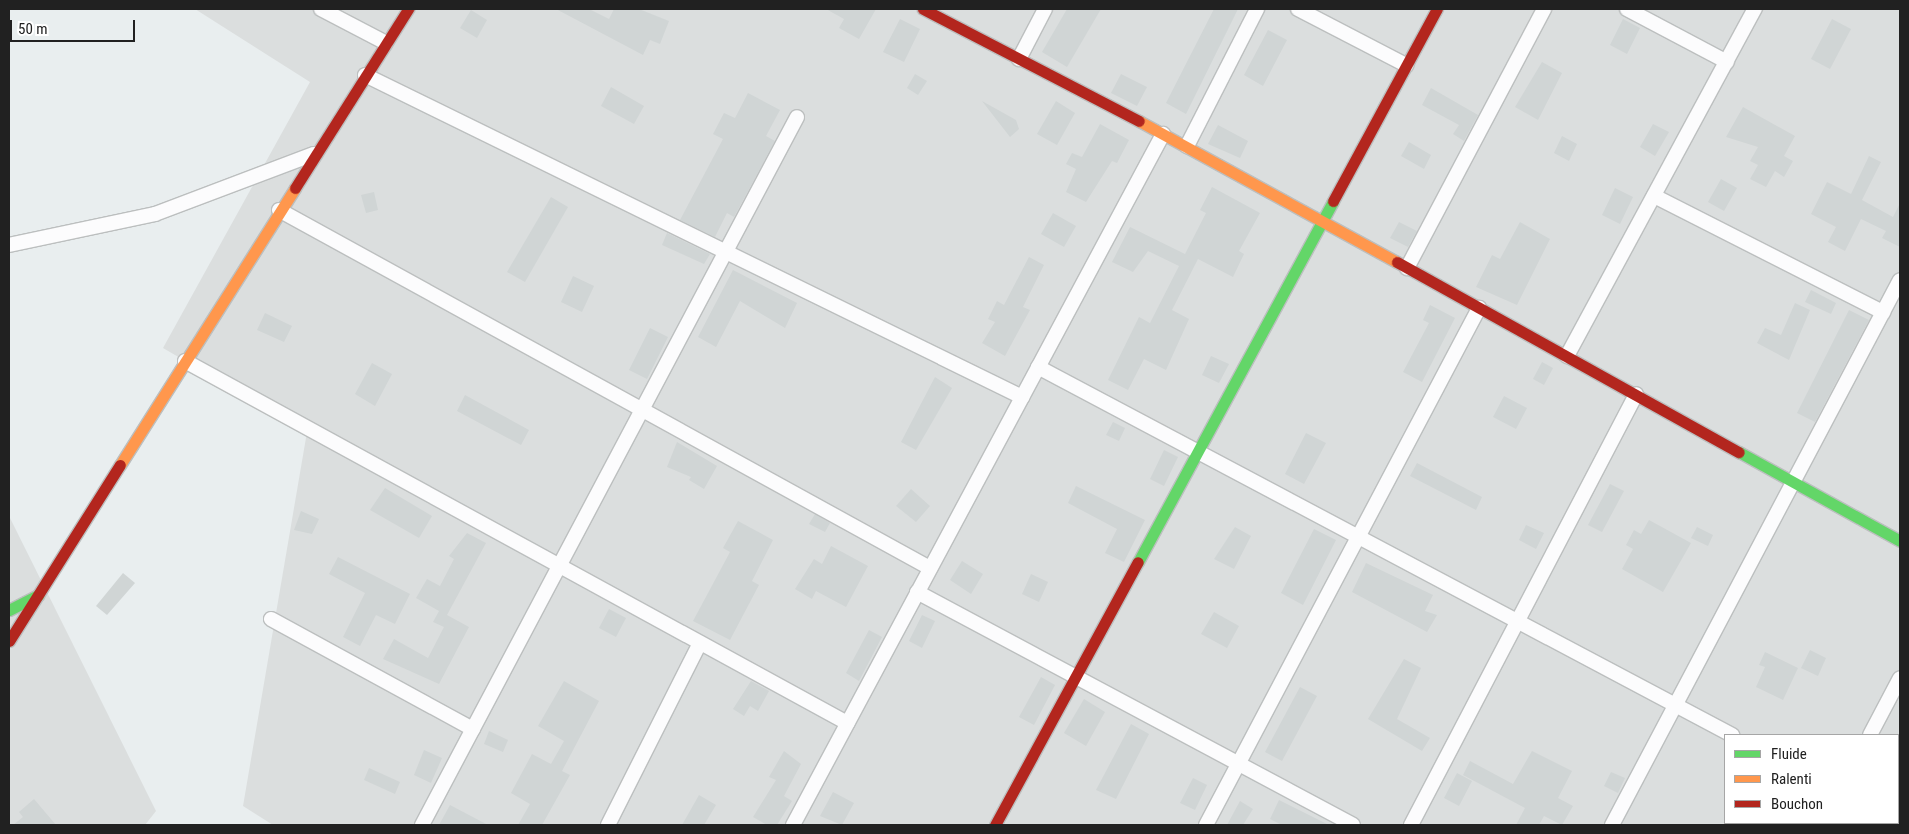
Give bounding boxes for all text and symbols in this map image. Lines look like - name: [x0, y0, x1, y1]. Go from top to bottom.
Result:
- scale bar: [12, 10, 138, 42]
- text: 50 m: [18, 20, 48, 38]
- legend: [1724, 734, 1899, 824]
- text: Fluide: [1771, 745, 1807, 763]
- text: Ralenti: [1771, 770, 1812, 788]
- text: Bouchon: [1771, 795, 1823, 813]

